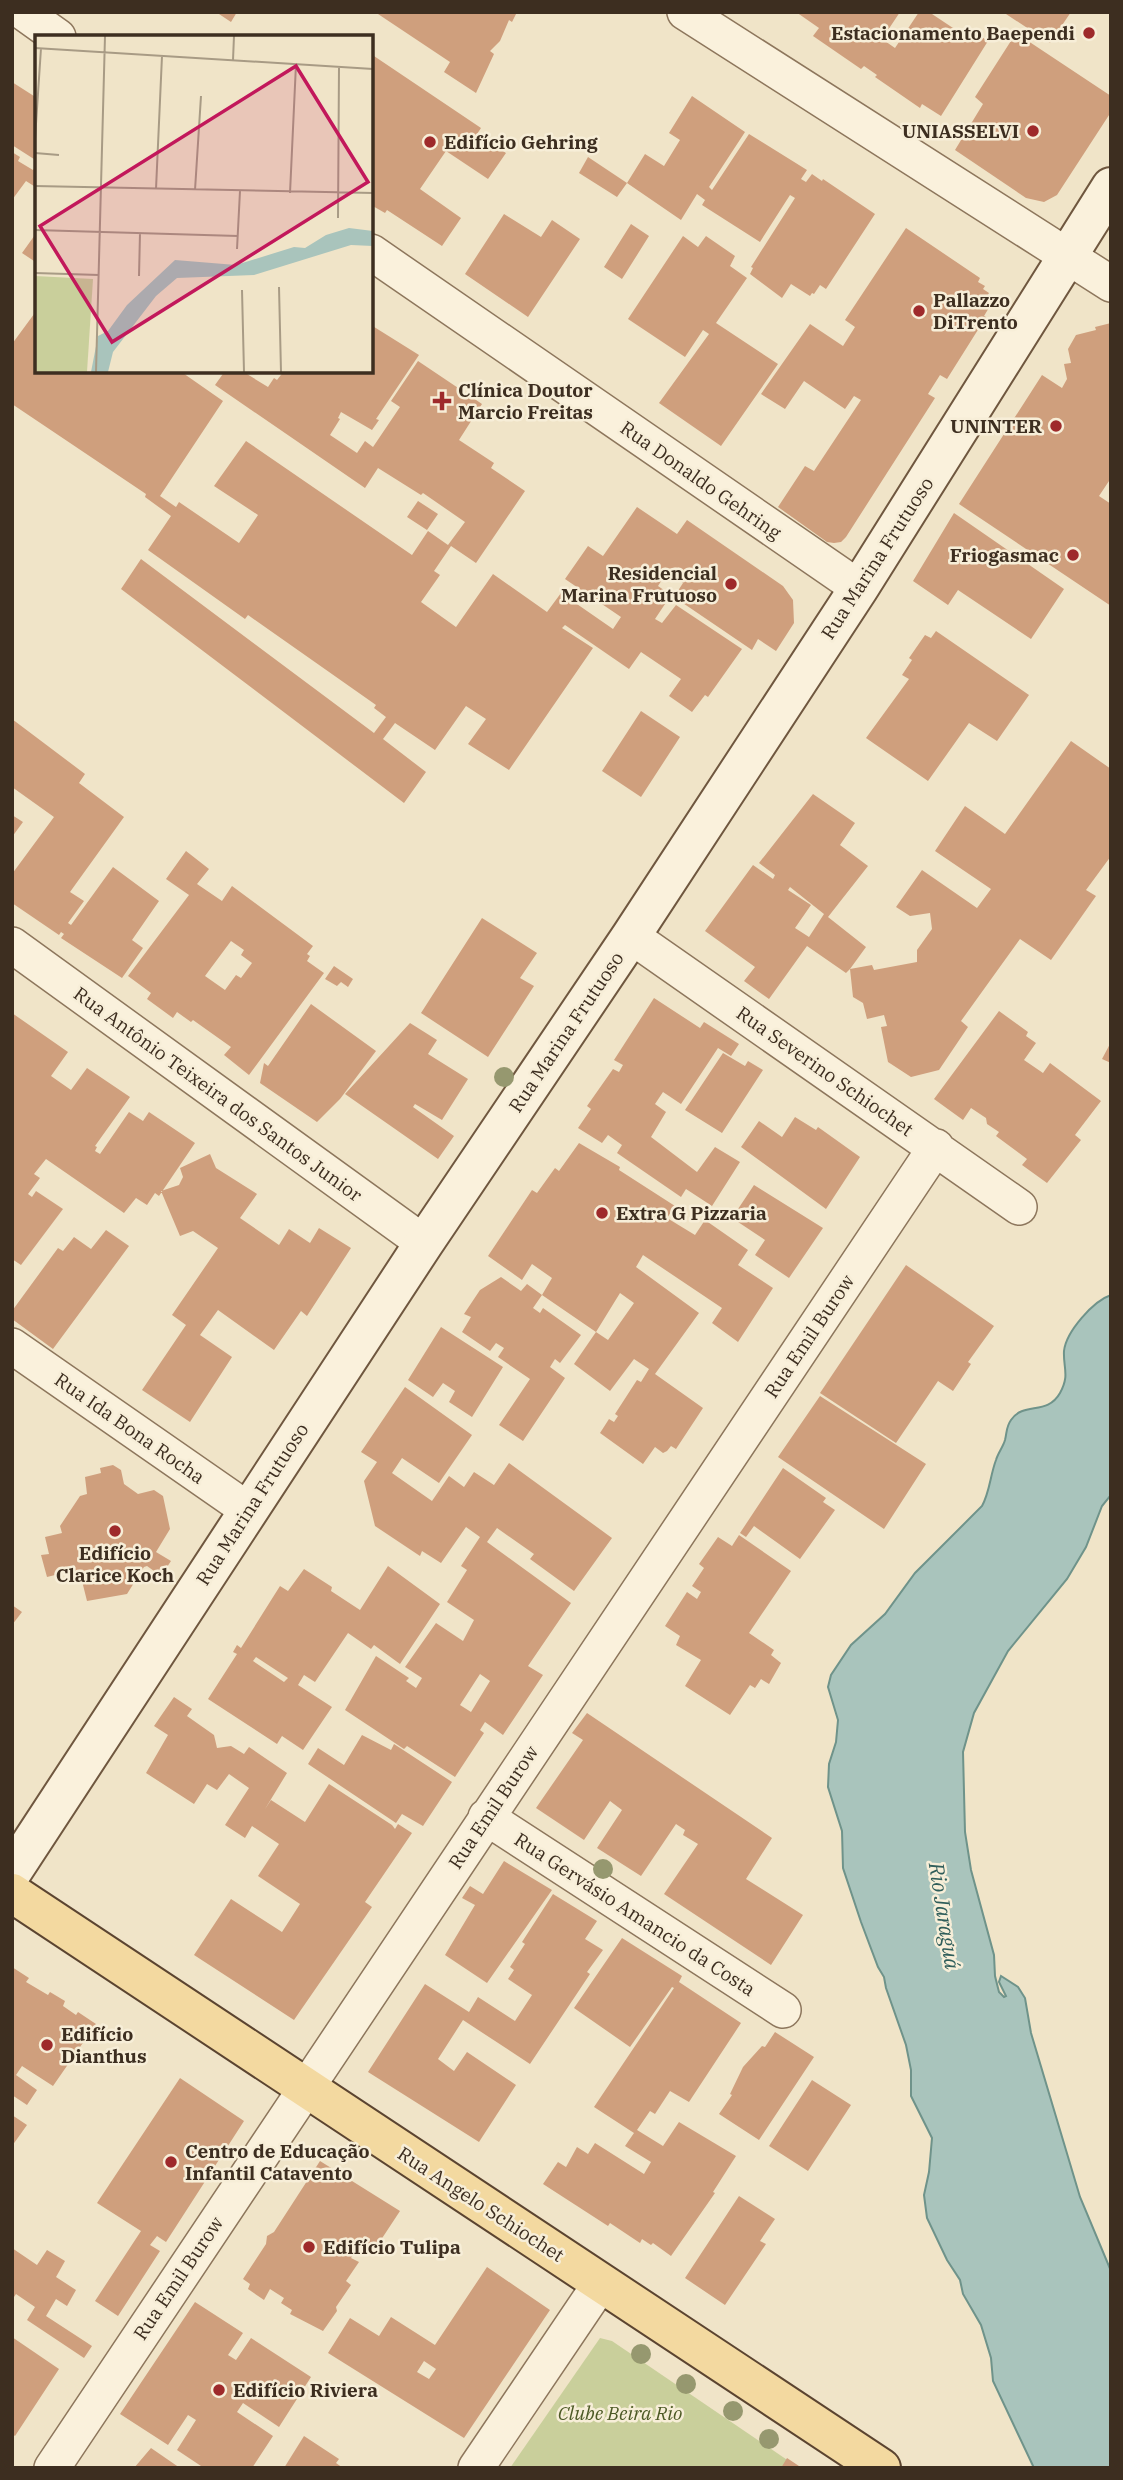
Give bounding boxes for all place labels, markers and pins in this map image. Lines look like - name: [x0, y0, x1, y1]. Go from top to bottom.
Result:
- place label: Estacionamento Baependi: [831, 21, 1075, 45]
- marker: Estacionamento Baependi: [1081, 25, 1097, 41]
- place label: UNIASSELVI: [902, 119, 1019, 143]
- marker: UNIASSELVI: [1025, 123, 1041, 139]
- place label: Edifício Gehring: [444, 130, 598, 154]
- marker: Edifício Gehring: [422, 134, 438, 150]
- place label: Pallazzo DiTrento: [933, 288, 1018, 334]
- marker: Pallazzo DiTrento: [911, 303, 927, 319]
- place label: Clínica Doutor Marcio Freitas: [458, 378, 593, 424]
- marker: Clínica Doutor Marcio Freitas: [432, 391, 452, 411]
- place label: UNINTER: [950, 414, 1042, 438]
- marker: UNINTER: [1048, 418, 1064, 434]
- place label: Friogasmac: [950, 543, 1059, 567]
- marker: Friogasmac: [1065, 547, 1081, 563]
- place label: Residencial Marina Frutuoso: [561, 561, 717, 607]
- marker: Residencial Marina Frutuoso: [723, 576, 739, 592]
- place label: Extra G Pizzaria: [616, 1201, 767, 1225]
- marker: Extra G Pizzaria: [594, 1205, 610, 1221]
- marker: Edifício Clarice Koch: [107, 1523, 123, 1539]
- place label: Edifício Clarice Koch: [56, 1541, 174, 1587]
- place label: Edifício Dianthus: [61, 2022, 147, 2068]
- marker: Edifício Dianthus: [39, 2037, 55, 2053]
- place label: Centro de Educação Infantil Catavento: [185, 2139, 369, 2185]
- marker: Centro de Educação Infantil Catavento: [163, 2154, 179, 2170]
- place label: Edifício Tulipa: [323, 2235, 461, 2259]
- marker: Edifício Tulipa: [301, 2239, 317, 2255]
- place label: Edifício Riviera: [233, 2378, 378, 2402]
- marker: Edifício Riviera: [211, 2382, 227, 2398]

